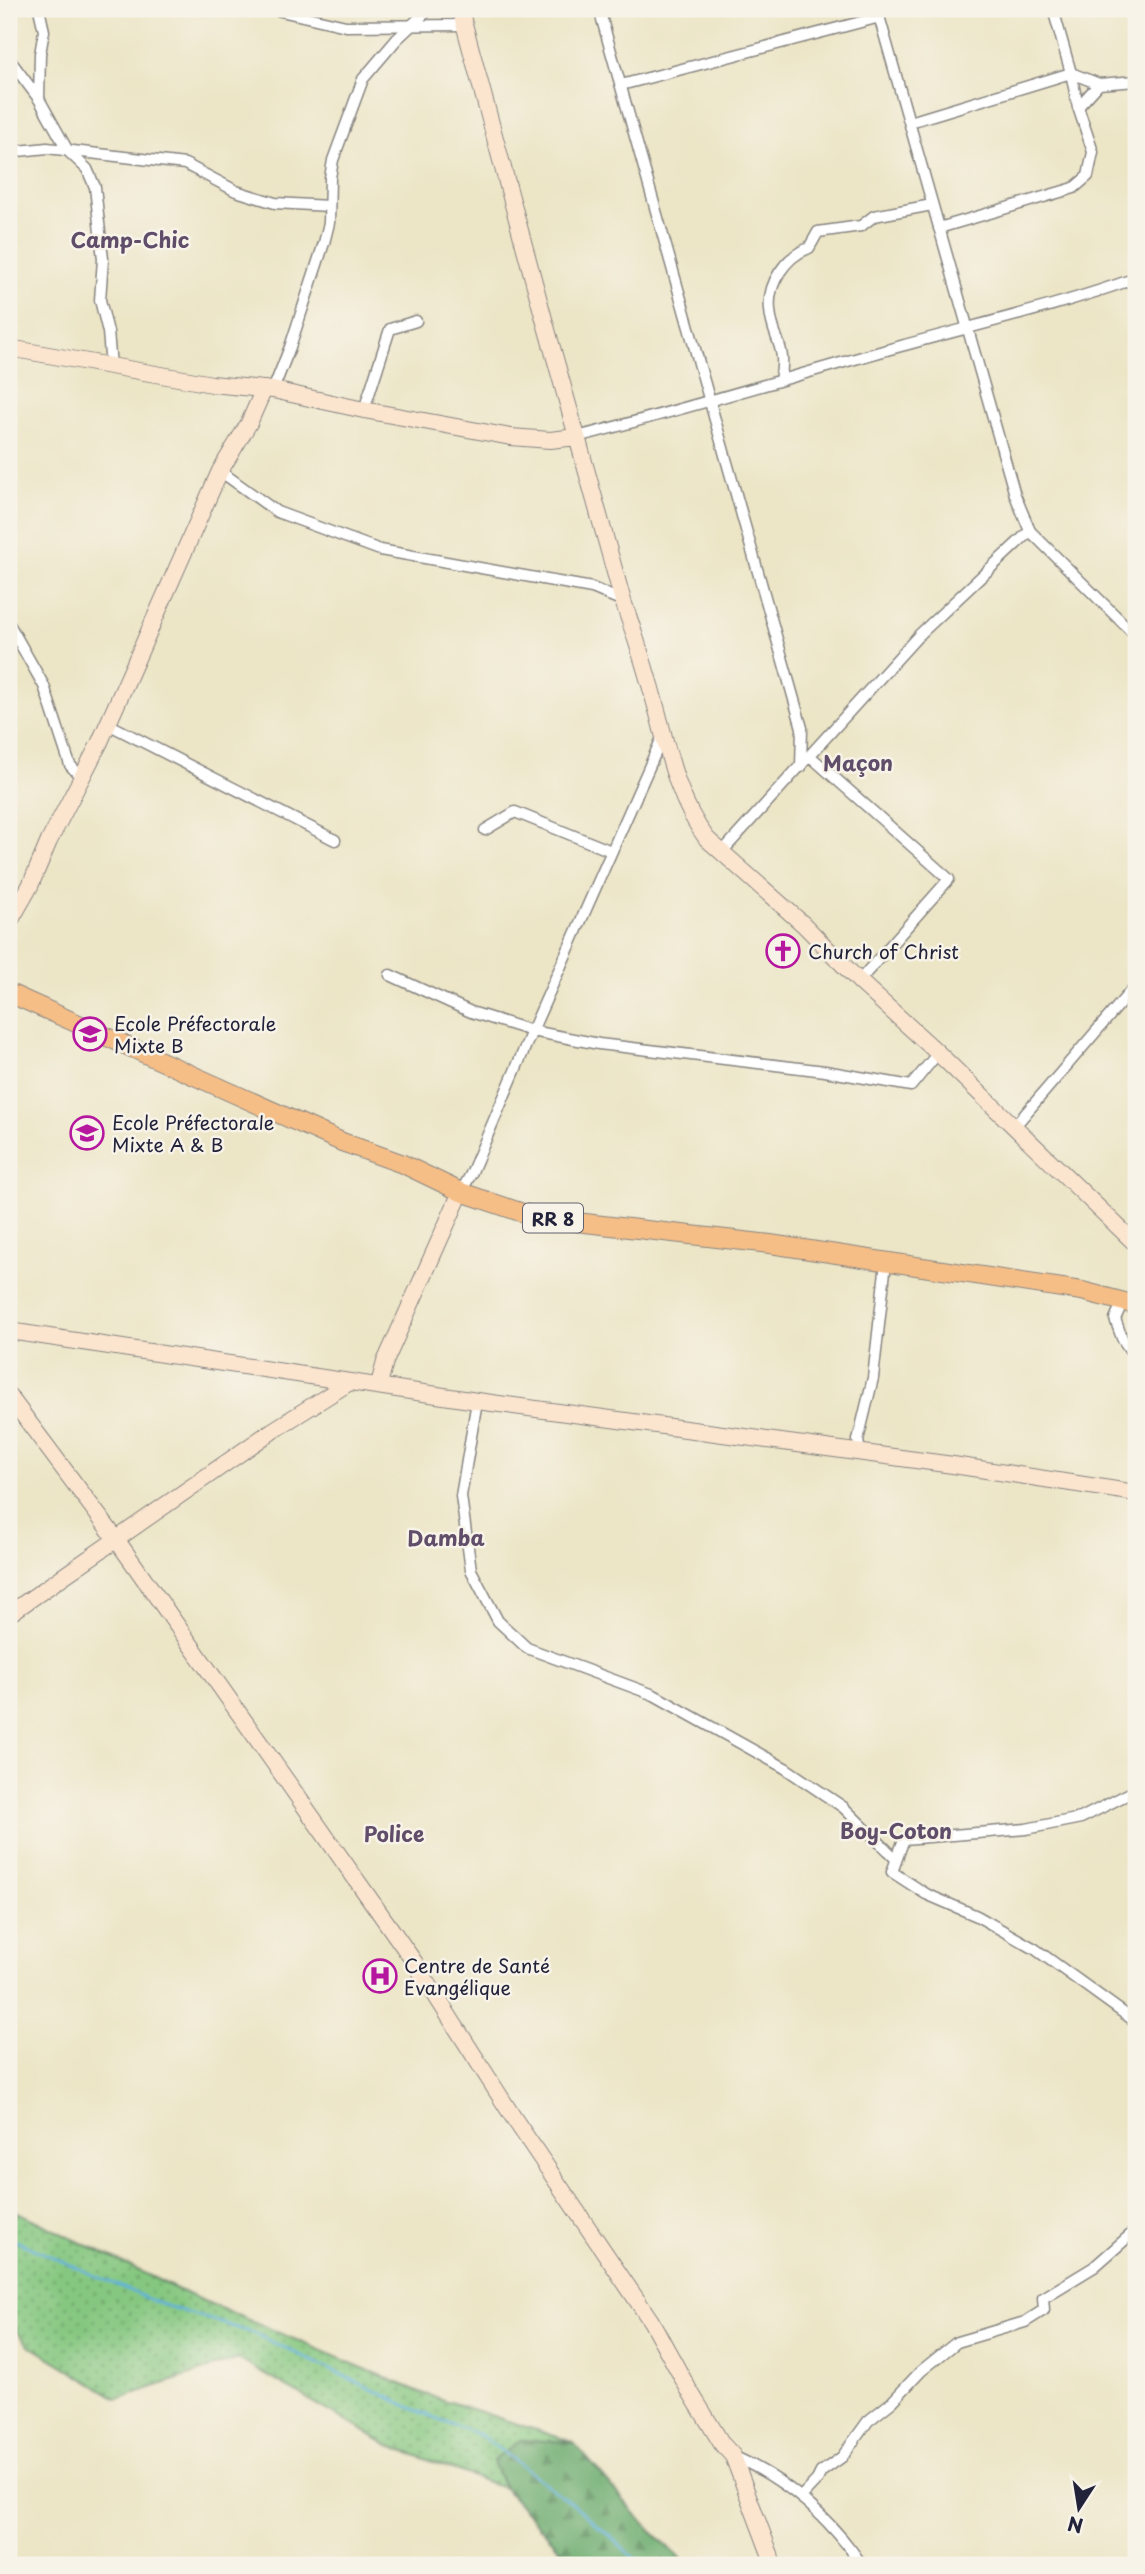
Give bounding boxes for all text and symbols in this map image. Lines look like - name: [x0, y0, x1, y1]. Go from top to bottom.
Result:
- district label: Camp-Chic: [71, 223, 189, 255]
- district label: Maçon: [823, 746, 893, 778]
- church icon: Church of Christ: [764, 932, 802, 970]
- place label: Church of Christ: [808, 937, 959, 965]
- place label: Ecole Préfectorale Mixte B: [114, 1009, 276, 1059]
- school or university icon: Ecole Préfectorale Mixte B: [71, 1015, 109, 1053]
- place label: Ecole Préfectorale Mixte A & B: [112, 1108, 274, 1158]
- school or university icon: Ecole Préfectorale Mixte A & B: [68, 1114, 106, 1152]
- road number: RR 8: [523, 1204, 583, 1232]
- district label: Damba: [407, 1521, 485, 1553]
- district label: Boy-Coton: [840, 1814, 952, 1846]
- district label: Police: [364, 1817, 424, 1849]
- place label: Centre de Santé Evangélique: [404, 1951, 550, 2001]
- hospital icon: Centre de Santé Evangélique: [361, 1957, 399, 1995]
- north arrow: [1044, 2472, 1114, 2542]
- text: N: [1065, 2510, 1086, 2541]

